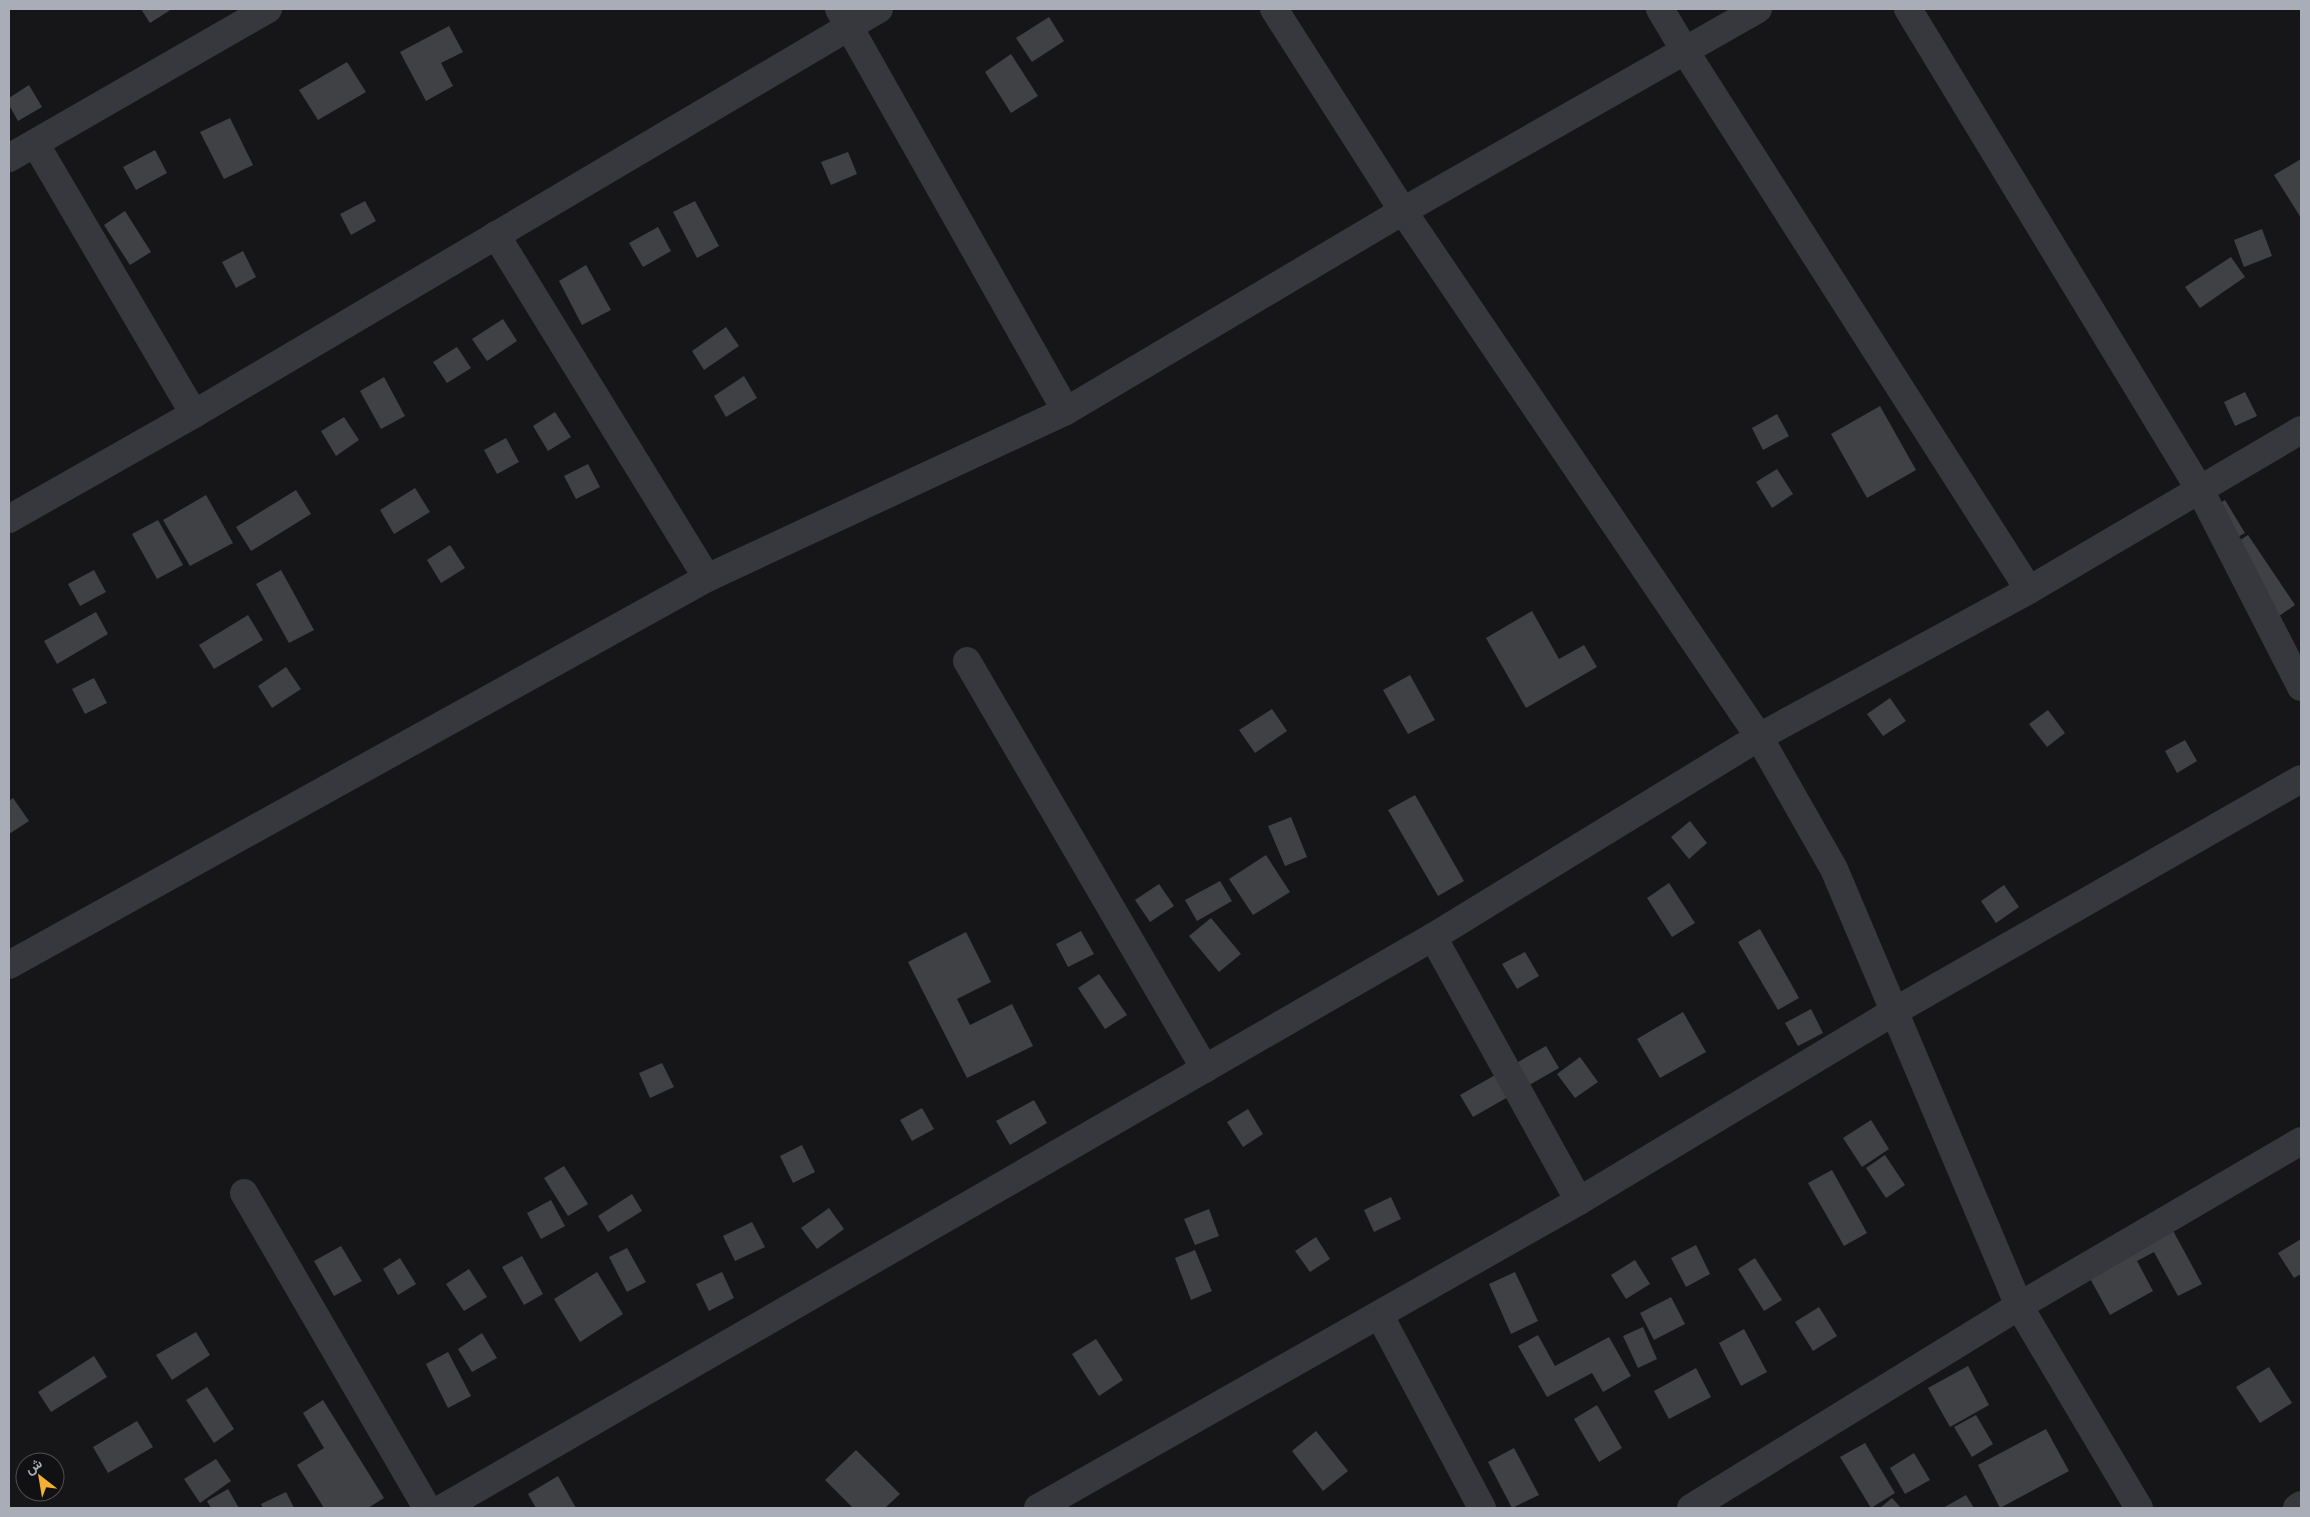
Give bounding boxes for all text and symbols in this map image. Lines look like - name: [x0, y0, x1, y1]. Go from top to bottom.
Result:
- north arrow: [15, 1452, 65, 1502]
- text: ش: [21, 1454, 45, 1478]

